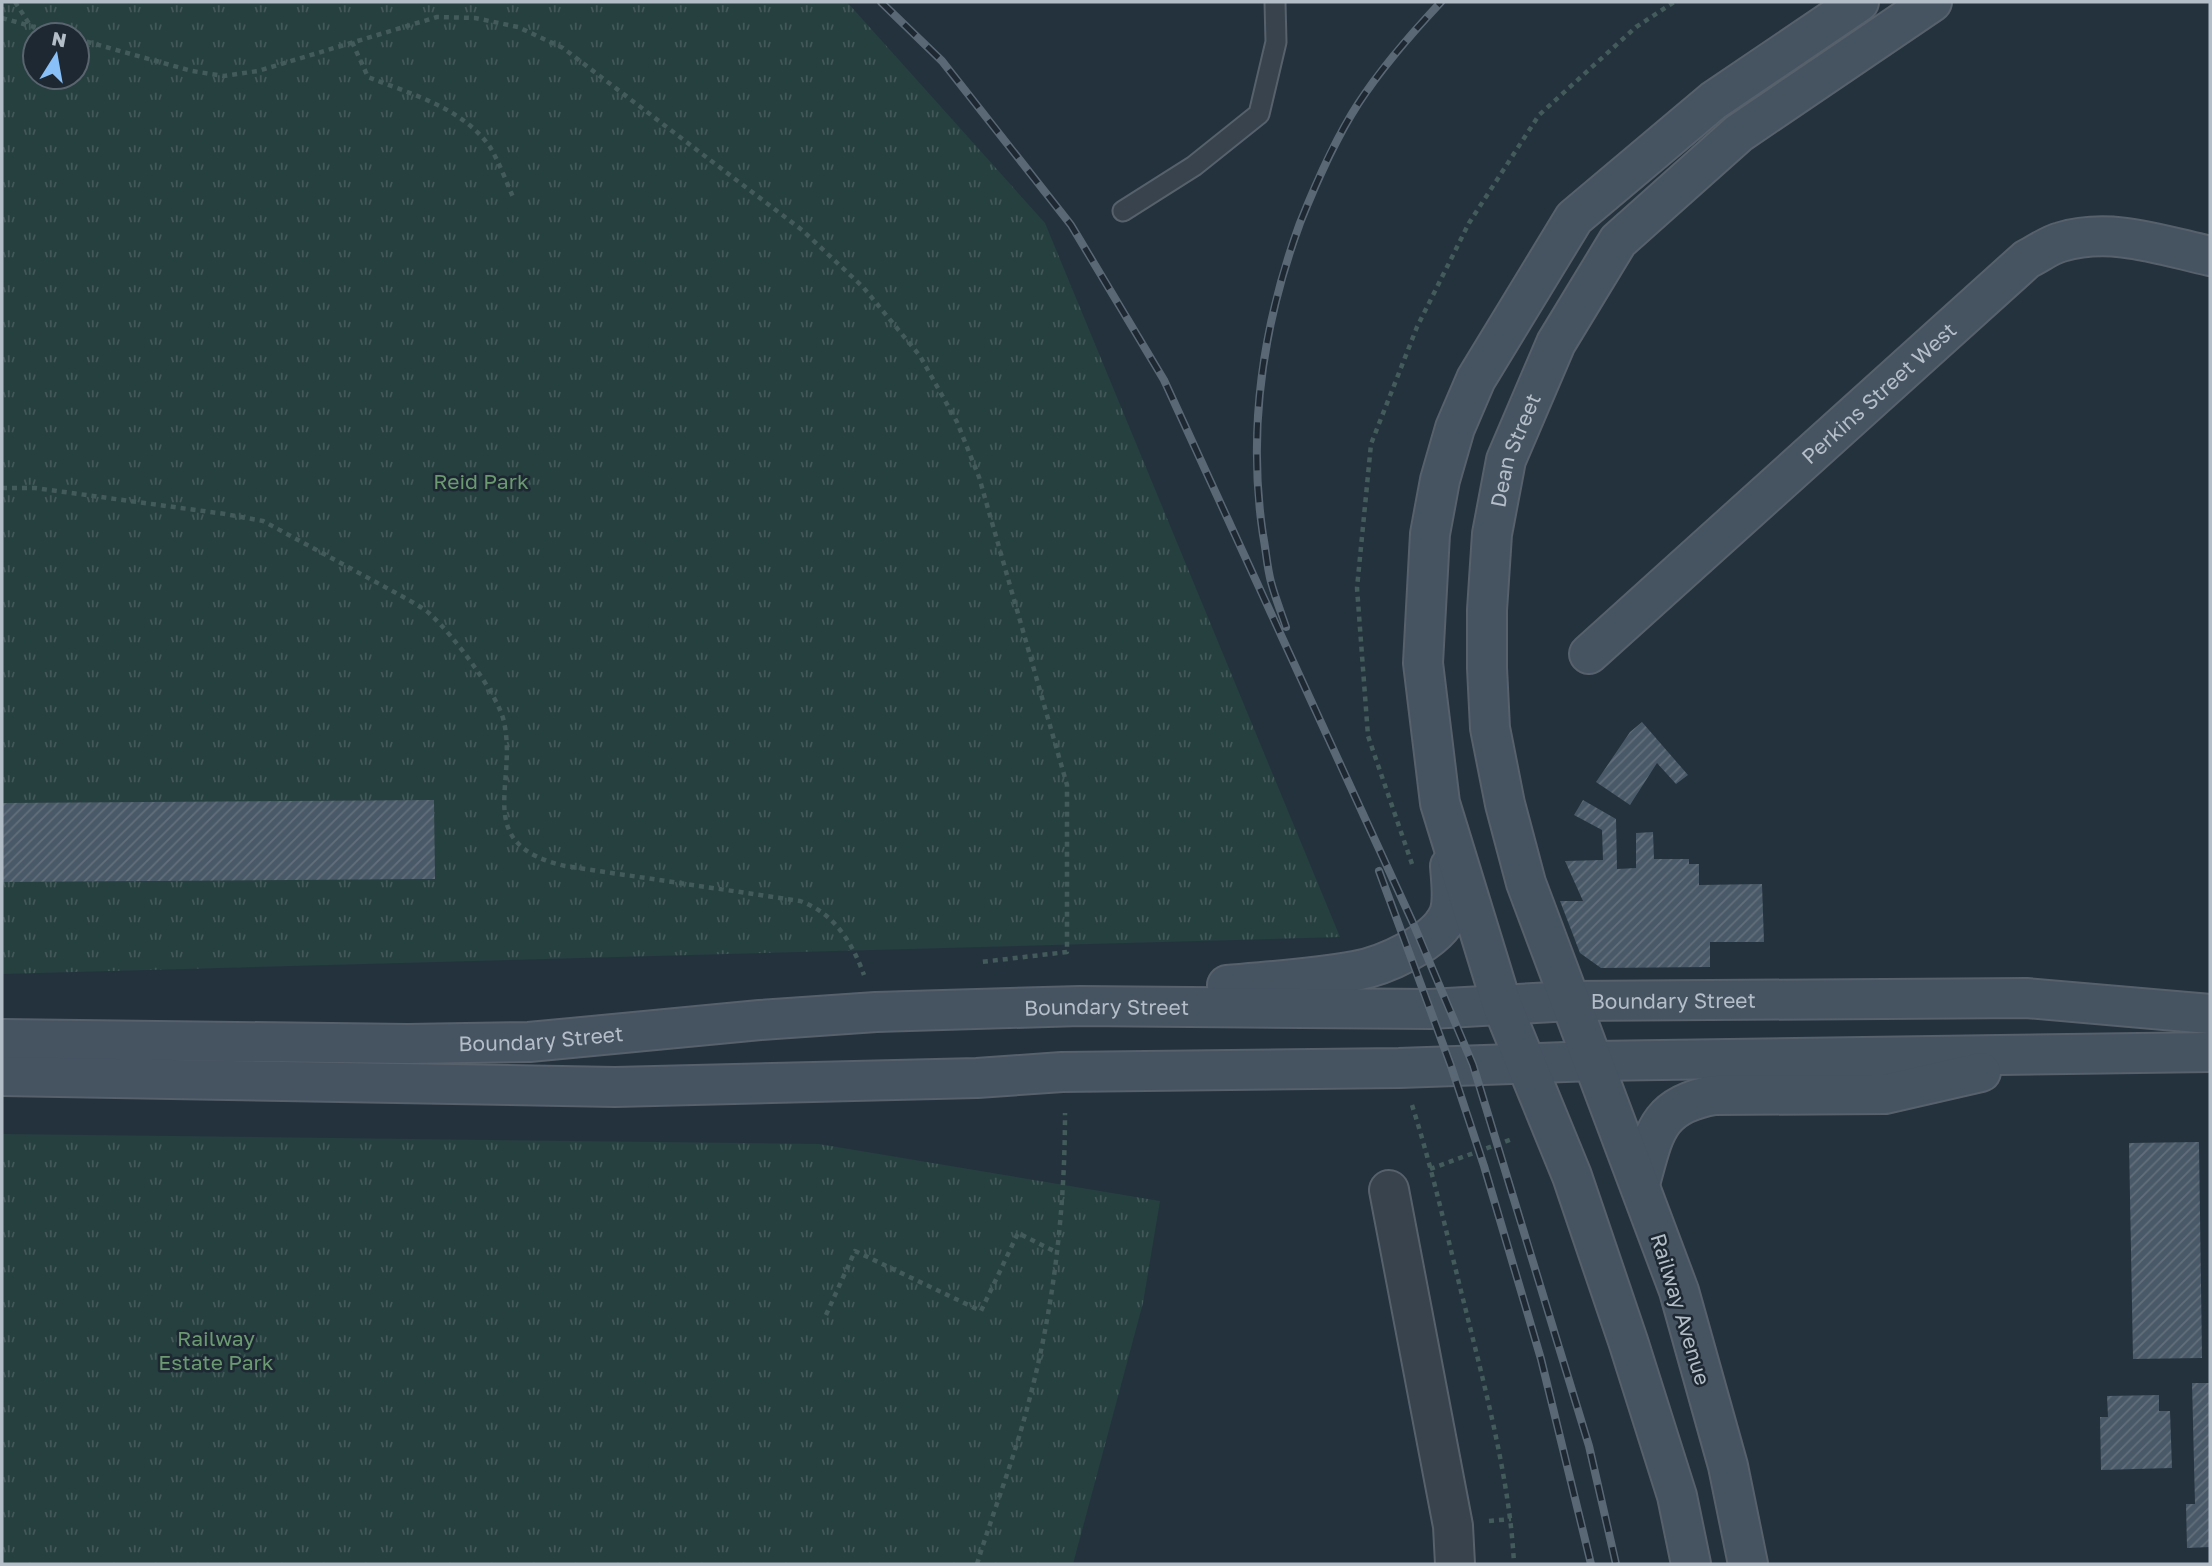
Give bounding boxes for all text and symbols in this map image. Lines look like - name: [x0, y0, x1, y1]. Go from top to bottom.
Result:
- north arrow: [21, 21, 91, 91]
- text: N: [50, 26, 69, 51]
- street label: Perkins Street West: [1796, 316, 1961, 469]
- street label: Dean Street: [1484, 389, 1546, 509]
- park label: Reid Park: [433, 468, 529, 494]
- street label: Boundary Street: [1591, 987, 1756, 1014]
- street label: Boundary Street: [1024, 993, 1189, 1021]
- street label: Boundary Street: [458, 1020, 624, 1056]
- street label: Railway Avenue: [1646, 1230, 1716, 1388]
- park label: Railway Estate Park: [158, 1325, 274, 1375]

